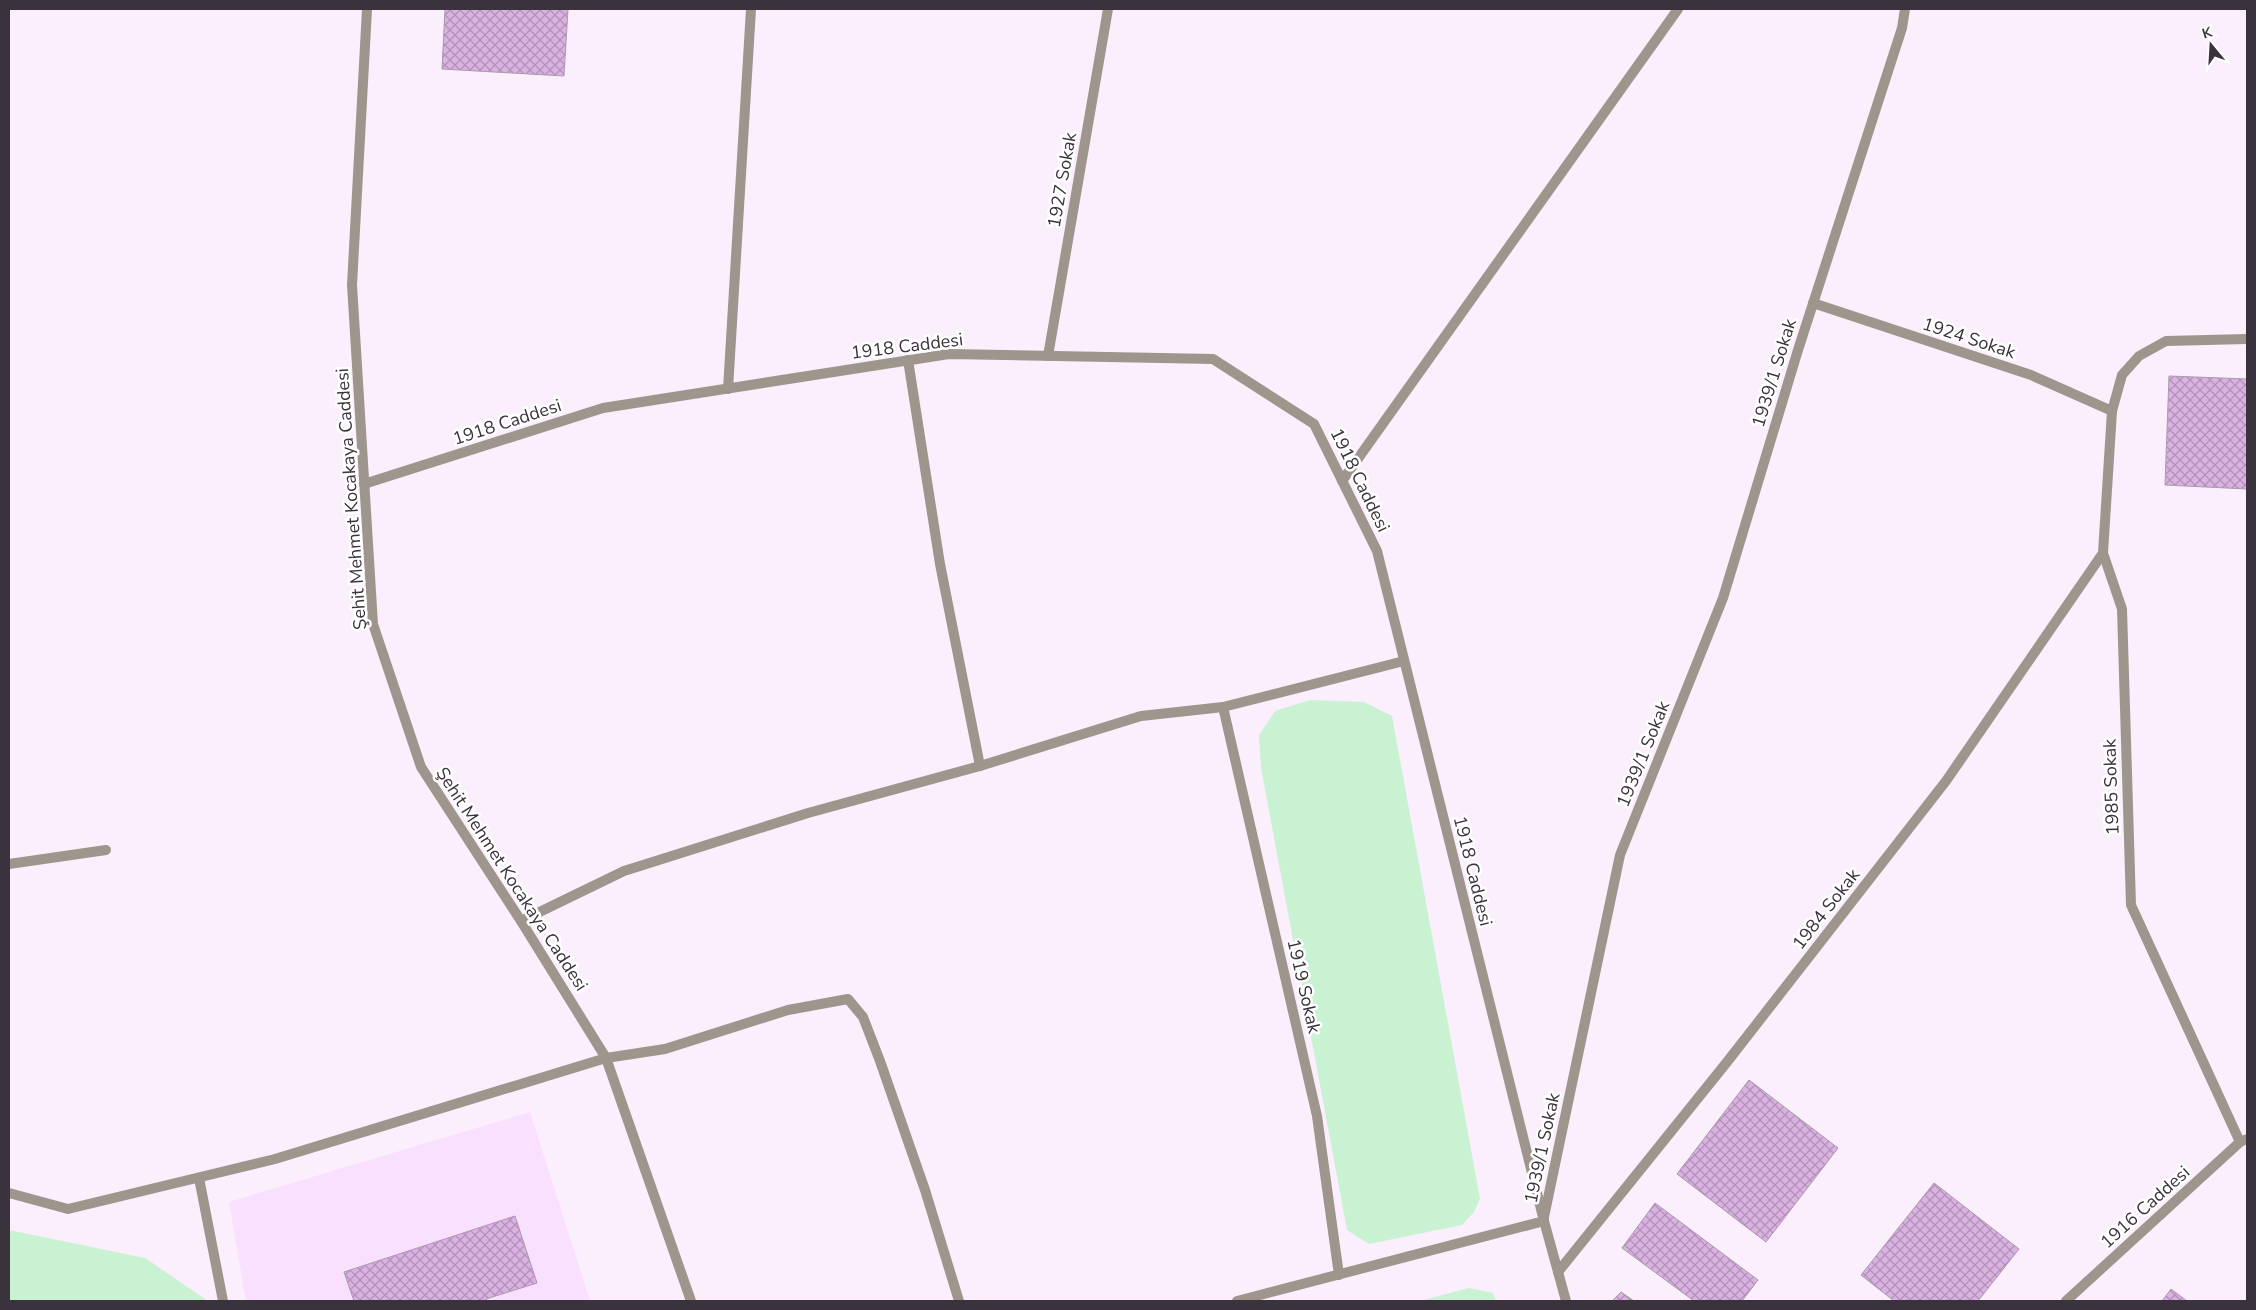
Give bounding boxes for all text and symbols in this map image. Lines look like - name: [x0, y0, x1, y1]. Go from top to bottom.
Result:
- north arrow: [2186, 20, 2236, 70]
- text: K: [2200, 22, 2215, 44]
- street label: 1927 Sokak: [1042, 129, 1082, 230]
- street label: 1924 Sokak: [1919, 312, 2019, 365]
- street label: 1939/1 Sokak: [1746, 315, 1802, 430]
- street label: 1918 Caddesi: [850, 327, 964, 365]
- street label: Şehit Mehmet Kocakaya Caddesi: [330, 367, 372, 631]
- street label: 1918 Caddesi: [450, 393, 564, 451]
- street label: 1918 Caddesi: [1325, 424, 1395, 536]
- street label: 1939/1 Sokak: [1611, 697, 1676, 811]
- street label: 1985 Sokak: [2097, 737, 2125, 836]
- street label: Şehit Mehmet Kocakaya Caddesi: [431, 762, 593, 996]
- street label: 1918 Caddesi: [1448, 813, 1498, 929]
- street label: 1984 Sokak: [1787, 863, 1866, 954]
- street label: 1919 Sokak: [1281, 936, 1327, 1037]
- street label: 1939/1 Sokak: [1519, 1090, 1566, 1205]
- street label: 1916 Caddesi: [2095, 1160, 2195, 1254]

